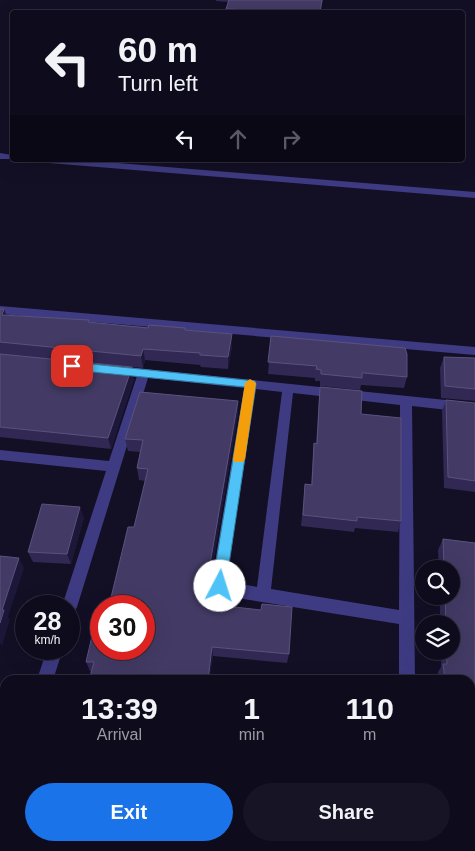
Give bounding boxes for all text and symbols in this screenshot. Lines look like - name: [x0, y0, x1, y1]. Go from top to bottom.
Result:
- icon: left: [35, 30, 100, 95]
- text: 60 m: [118, 30, 198, 69]
- text: Turn left: [118, 71, 198, 96]
- icon: left: [171, 125, 199, 153]
- icon: ahead: [224, 125, 252, 153]
- icon: right: [277, 125, 305, 153]
- pin: [51, 345, 93, 387]
- icon: arrive: [58, 352, 86, 380]
- position arrow: [193, 559, 245, 611]
- map controls: [415, 560, 460, 660]
- button: search: [415, 560, 460, 605]
- speed limit sign: 30: [90, 595, 155, 660]
- text: 28: [34, 607, 61, 635]
- button: layers: [415, 615, 460, 660]
- text: km/h: [34, 633, 61, 647]
- text: 13:39: [81, 692, 158, 725]
- text: 1: [243, 692, 260, 725]
- text: 110: [346, 692, 394, 725]
- text: Arrival: [97, 726, 142, 743]
- text: min: [239, 726, 265, 743]
- text: m: [363, 726, 376, 743]
- button: Exit: [25, 783, 233, 841]
- button: Share: [243, 783, 450, 841]

